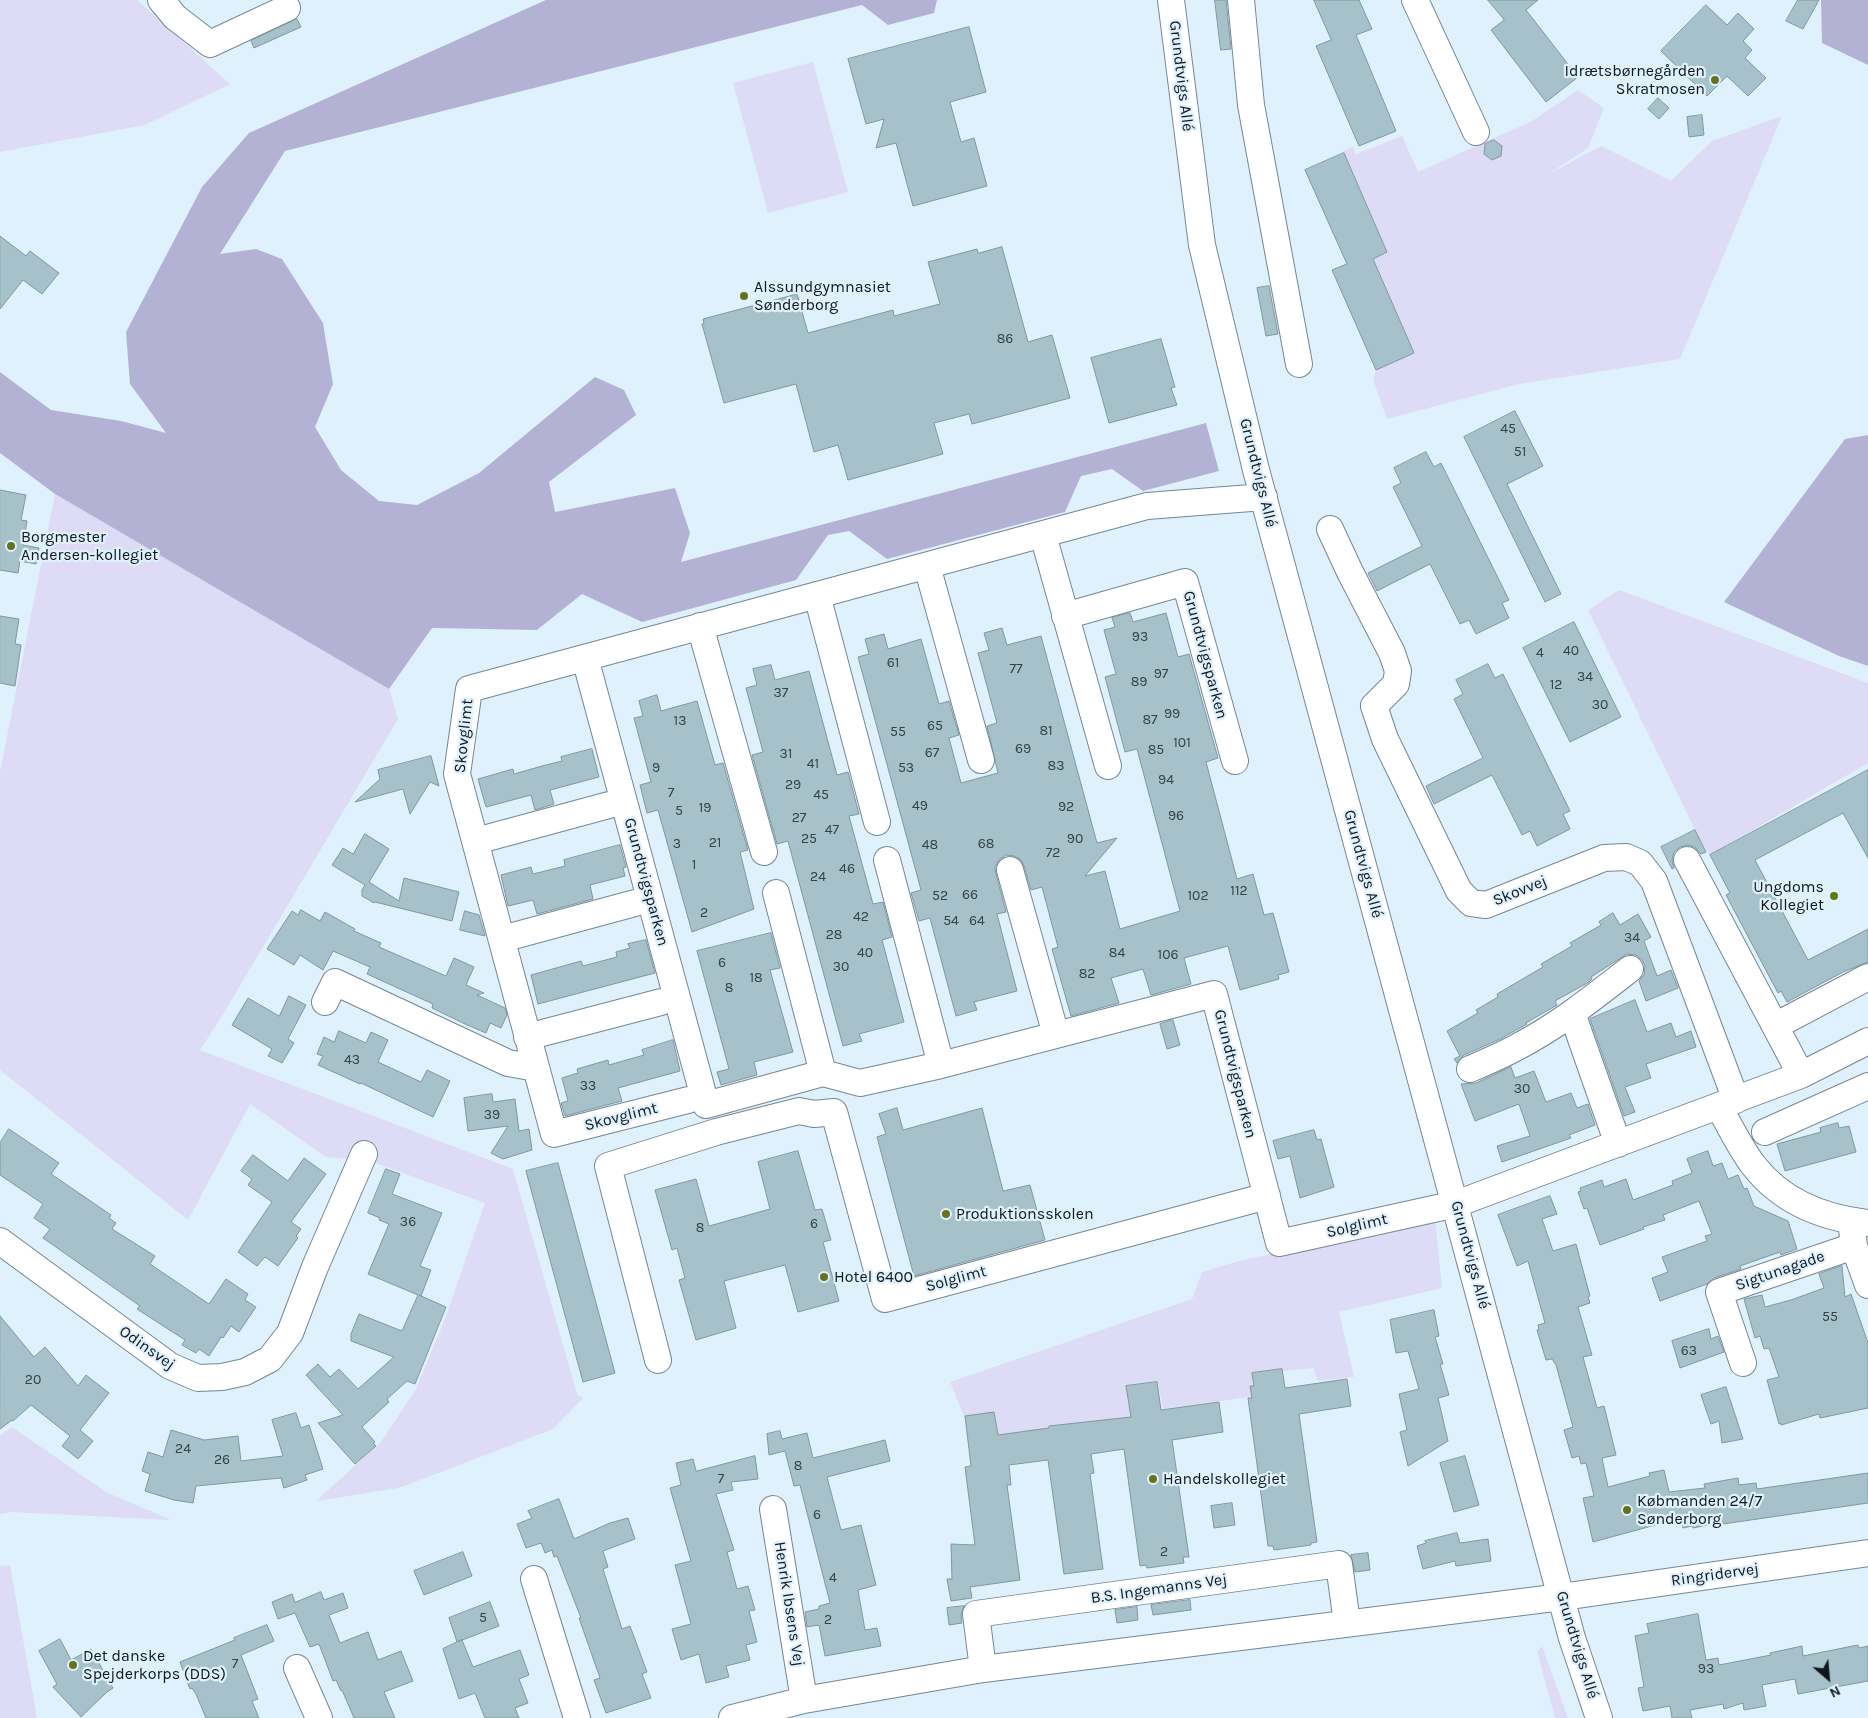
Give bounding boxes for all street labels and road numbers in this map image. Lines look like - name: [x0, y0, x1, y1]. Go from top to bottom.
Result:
- street label: Grundtvigs Allé: [1165, 20, 1197, 132]
- street label: Grundtvigs Allé: [1235, 417, 1281, 529]
- street label: Grundtvigsparken: [1179, 589, 1231, 721]
- street label: Skovglimt: [451, 698, 477, 774]
- street label: Grundtvigs Allé: [1339, 808, 1387, 920]
- street label: Grundtvigsparken: [620, 816, 672, 948]
- street label: Skovvej: [1490, 871, 1550, 911]
- street label: Grundtvigsparken: [1210, 1008, 1260, 1140]
- street label: Skovglimt: [582, 1099, 660, 1135]
- street label: Grundtvigs Allé: [1446, 1199, 1494, 1311]
- street label: Solglimt: [1325, 1210, 1389, 1242]
- street label: Sigtunagade: [1733, 1247, 1827, 1295]
- street label: Solglimt: [923, 1262, 989, 1296]
- street label: Odinsvej: [115, 1322, 179, 1374]
- street label: Henrik Ibsens Vej: [770, 1540, 808, 1668]
- street label: Ringridervej: [1670, 1559, 1760, 1591]
- street label: B.S. Ingemanns Vej: [1090, 1570, 1228, 1608]
- street label: Grundtvigs Allé: [1552, 1589, 1602, 1701]

